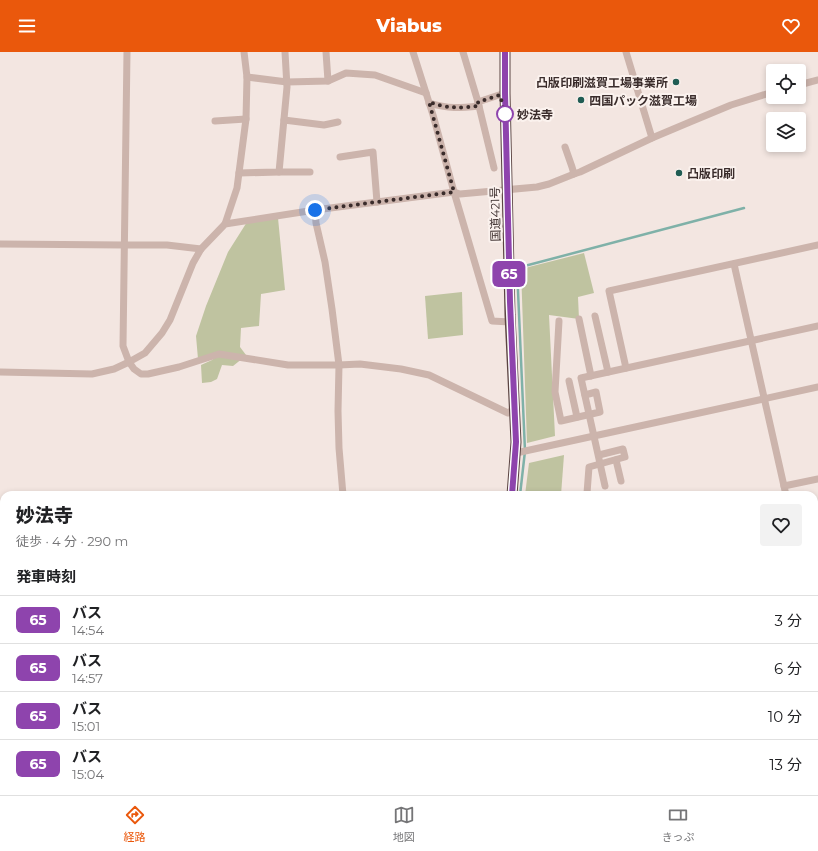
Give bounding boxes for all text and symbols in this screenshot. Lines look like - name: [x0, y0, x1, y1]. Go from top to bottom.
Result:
- icon: menu: [16, 15, 38, 37]
- text: Viabus: [376, 15, 442, 37]
- icon: heart: [780, 15, 802, 37]
- map controls: [766, 64, 806, 152]
- button: locate: [766, 64, 806, 104]
- place label: 凸版印刷滋賀工場事業所: [536, 75, 668, 90]
- marker: 凸版印刷滋賀工場事業所: [671, 77, 681, 87]
- place label: 四国パック滋賀工場: [589, 93, 697, 108]
- marker: 四国パック滋賀工場: [576, 95, 586, 105]
- marker: 妙法寺: [496, 105, 514, 123]
- place label: 妙法寺: [517, 107, 553, 122]
- button: layers: [766, 112, 806, 152]
- place label: 凸版印刷: [687, 166, 735, 181]
- marker: 凸版印刷: [674, 168, 684, 178]
- street label: 国道421号: [487, 186, 503, 242]
- your location: [305, 200, 325, 220]
- line badge: 65: [491, 261, 527, 287]
- text: 65: [500, 265, 518, 283]
- text: 妙法寺: [16, 504, 73, 527]
- button: heart: [760, 504, 802, 546]
- text: 徒歩 · 4 分 · 290 m: [16, 533, 128, 549]
- text: 発車時刻: [16, 567, 76, 586]
- text: バス: [72, 603, 102, 622]
- text: 65: [29, 611, 47, 629]
- text: 3 分: [775, 611, 802, 630]
- text: 14:54: [72, 622, 104, 638]
- text: バス: [72, 651, 102, 670]
- text: 65: [29, 659, 47, 677]
- text: 6 分: [774, 659, 802, 678]
- text: 14:57: [72, 670, 103, 686]
- text: バス: [72, 699, 102, 718]
- text: 65: [29, 707, 47, 725]
- text: 10 分: [768, 707, 802, 726]
- text: 15:01: [72, 718, 100, 734]
- text: バス: [72, 747, 102, 766]
- text: 65: [29, 755, 47, 773]
- text: 13 分: [769, 755, 802, 774]
- text: 15:04: [72, 766, 104, 782]
- tab: 経路: [124, 804, 146, 844]
- tab: 地図: [393, 804, 415, 844]
- tab: きっぷ: [662, 804, 694, 844]

